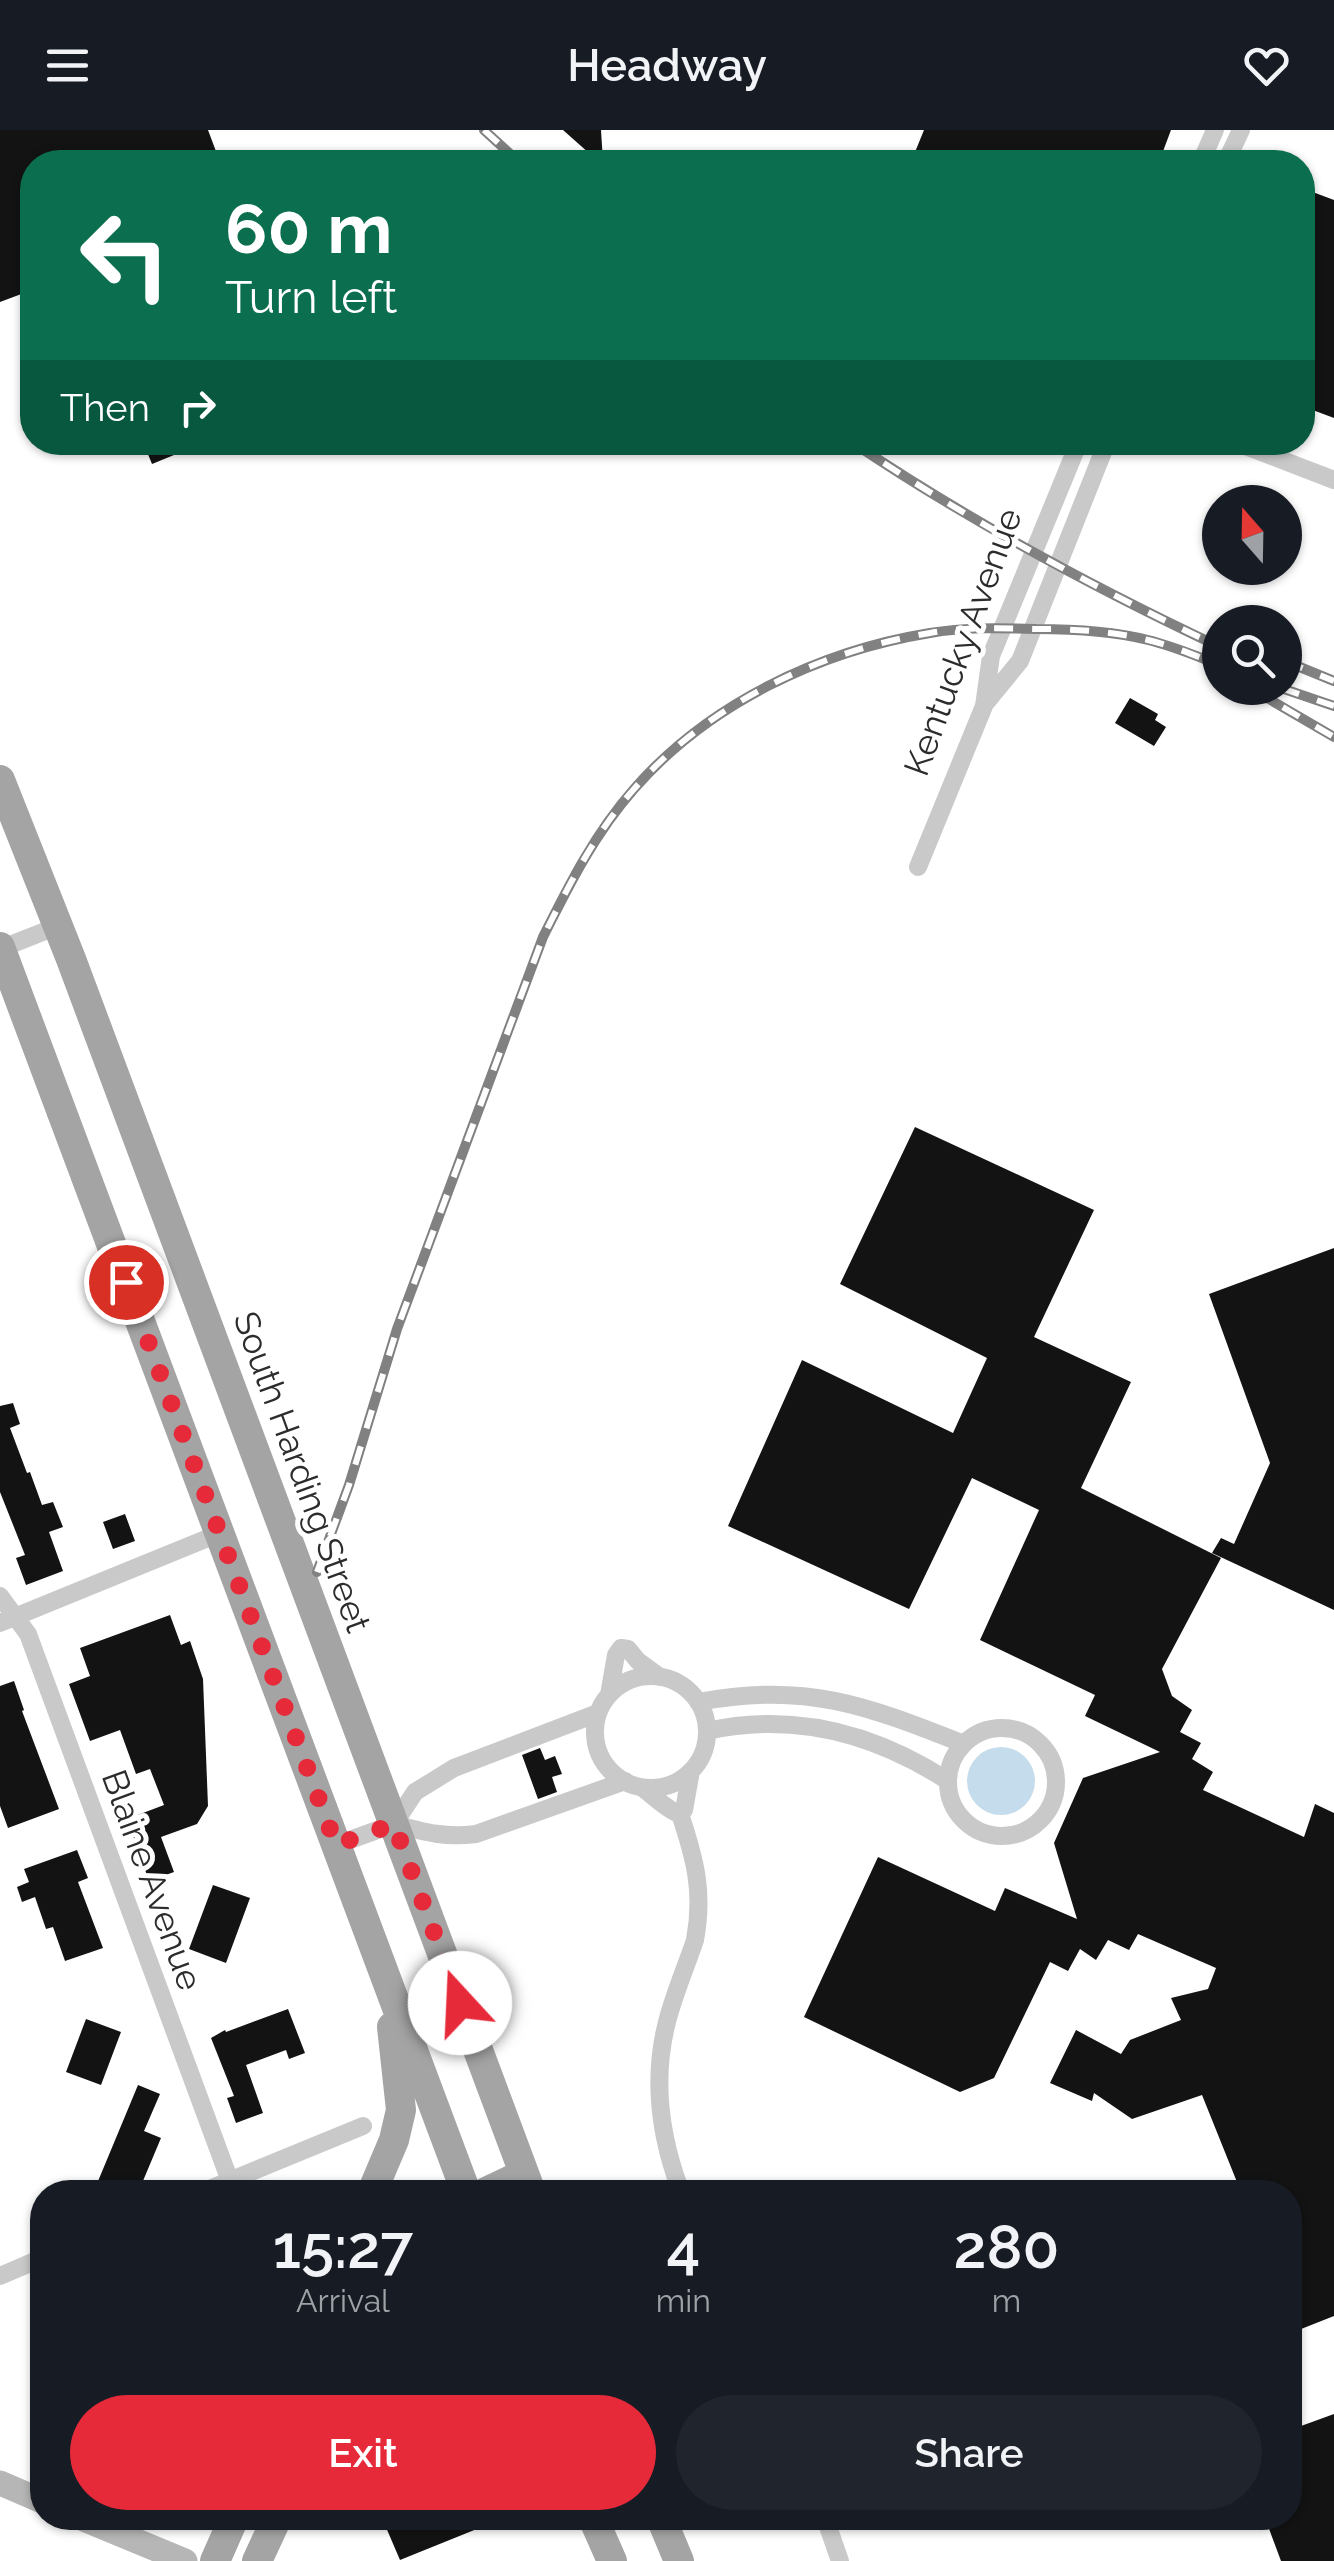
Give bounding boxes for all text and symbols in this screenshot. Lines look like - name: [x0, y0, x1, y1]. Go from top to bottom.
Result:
- icon: menu: [40, 38, 95, 93]
- icon: heart: [1239, 38, 1294, 93]
- text: Headway: [567, 39, 767, 92]
- text: 60 m: [225, 187, 392, 269]
- icon: left: [60, 190, 190, 320]
- text: Turn left: [225, 271, 397, 324]
- icon: right: [170, 380, 225, 435]
- text: Then: [60, 385, 150, 430]
- north arrow: [1202, 485, 1302, 585]
- map controls: [1202, 485, 1302, 705]
- street label: Kentucky Avenue: [895, 503, 1030, 781]
- button: search: [1202, 605, 1302, 705]
- pin: [84, 1240, 169, 1325]
- icon: arrive: [99, 1255, 154, 1310]
- street label: South Harding Street: [225, 1306, 380, 1638]
- street label: Blaine Avenue: [94, 1764, 211, 1995]
- position arrow: [408, 1951, 512, 2055]
- text: 15:27: [273, 2212, 413, 2282]
- text: 4: [666, 2212, 700, 2282]
- text: 280: [954, 2212, 1059, 2282]
- text: Arrival: [296, 2282, 390, 2319]
- text: min: [656, 2282, 711, 2319]
- text: m: [992, 2282, 1021, 2319]
- button: Exit: [70, 2395, 656, 2510]
- button: Share: [676, 2395, 1262, 2510]

